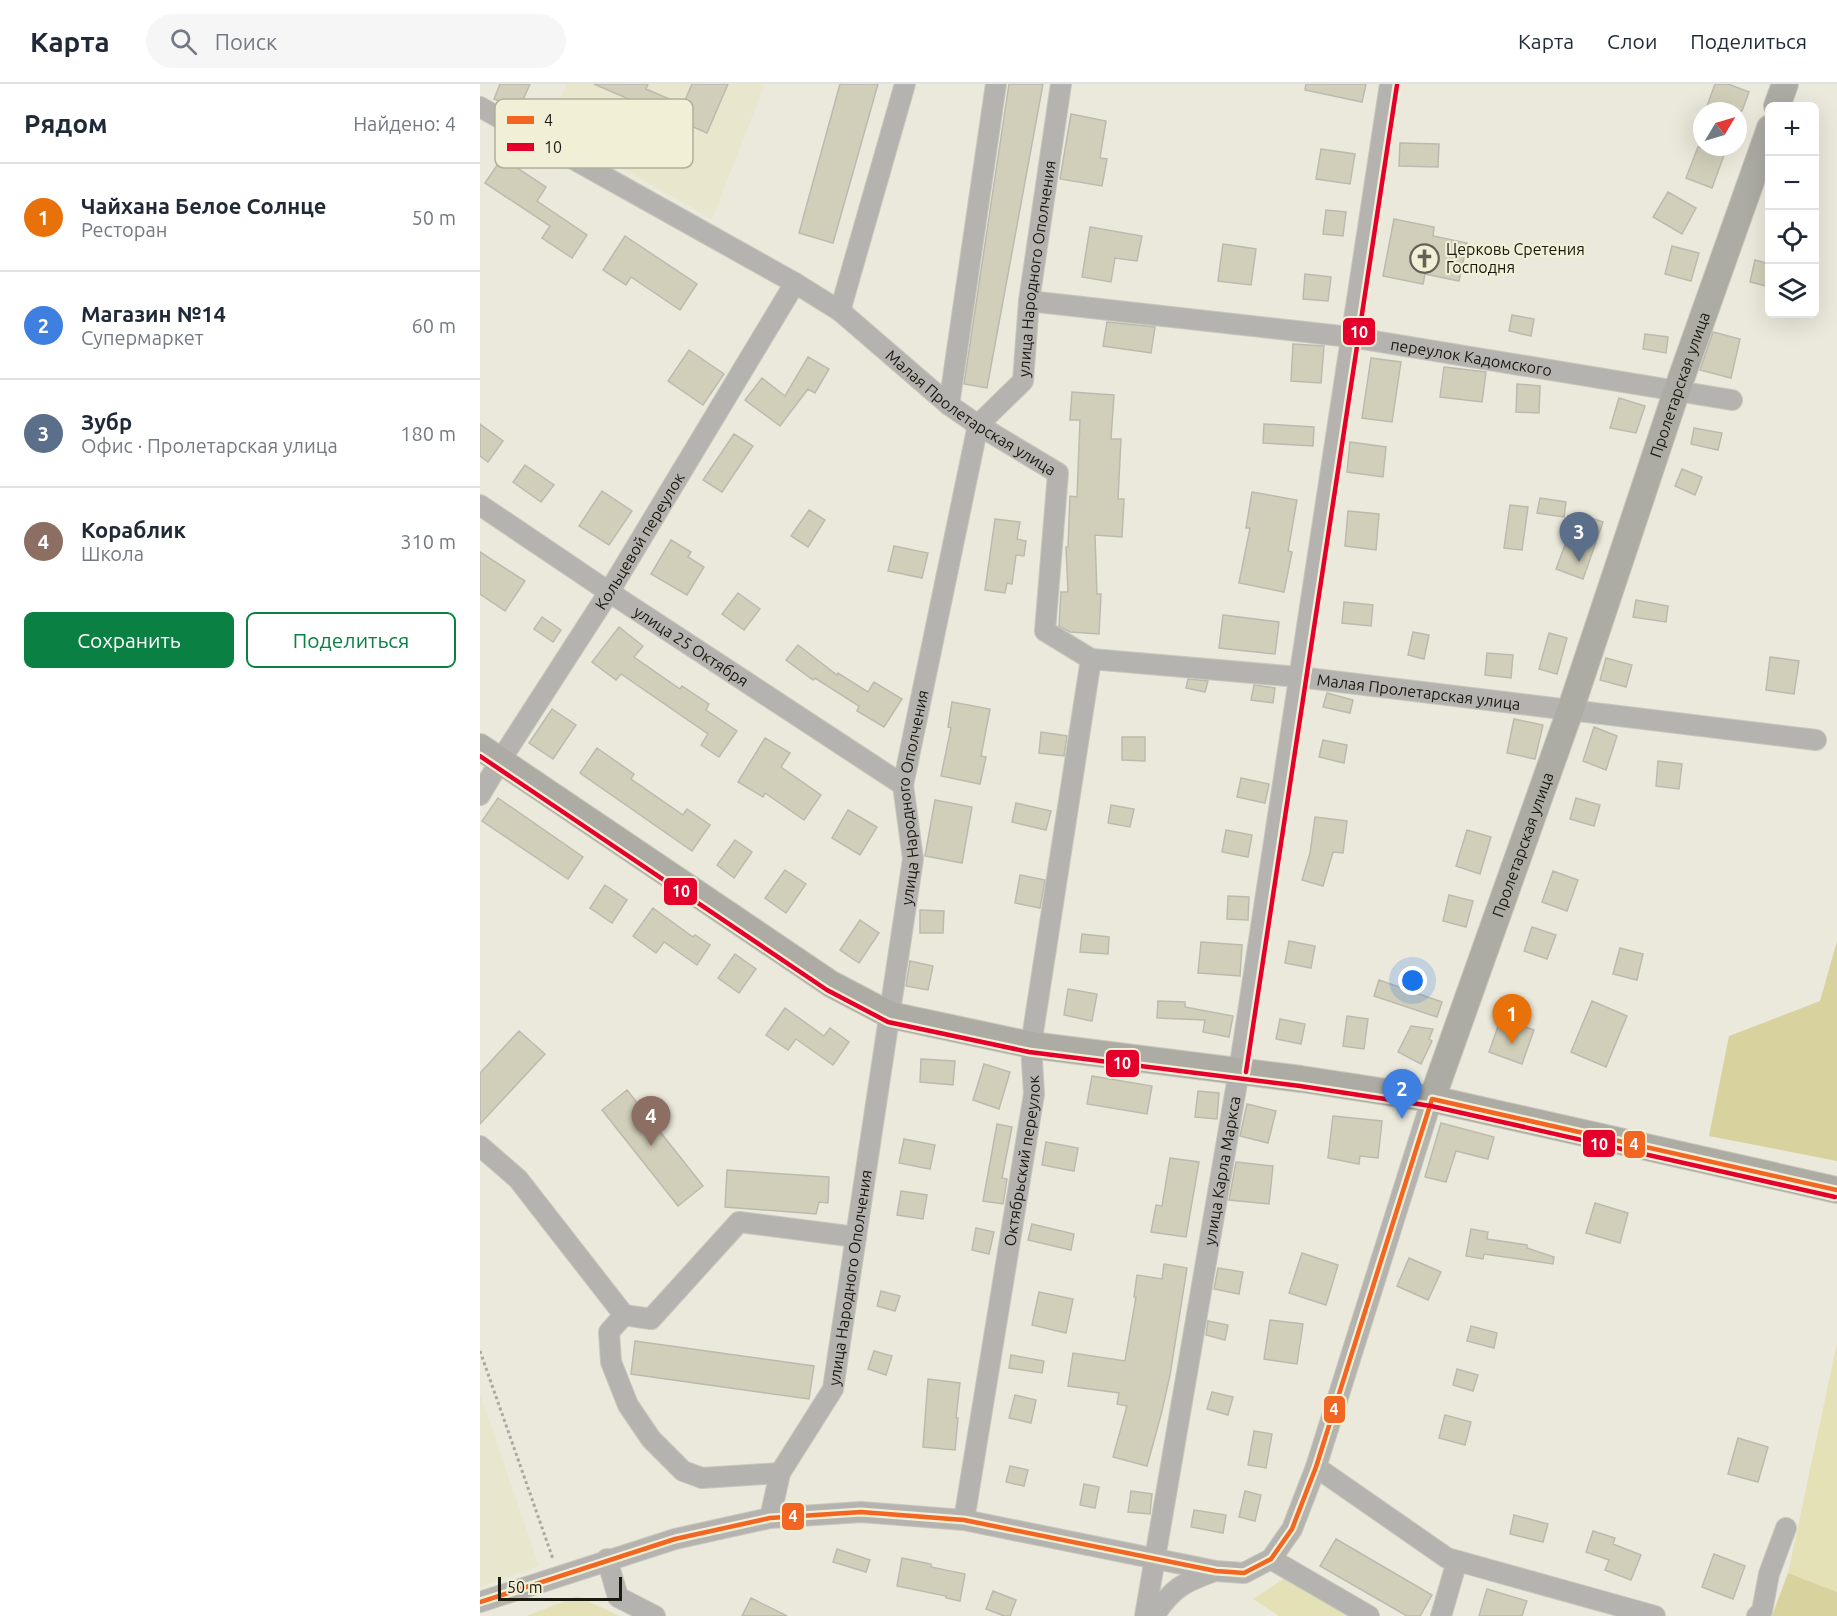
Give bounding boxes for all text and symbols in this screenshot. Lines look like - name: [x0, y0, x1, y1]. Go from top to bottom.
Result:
- search box: [146, 14, 566, 68]
- icon: search: [167, 25, 200, 58]
- text: Карта: [30, 26, 110, 57]
- text: Поиск: [215, 29, 277, 54]
- text: Карта: [1518, 29, 1574, 53]
- text: Слои: [1607, 29, 1657, 53]
- text: Поделиться: [1690, 29, 1807, 53]
- legend: [495, 99, 693, 168]
- north arrow: [1693, 102, 1747, 156]
- map controls: [1765, 102, 1819, 318]
- button: +: [1765, 102, 1819, 156]
- text: Рядом: [24, 109, 108, 138]
- text: 4: [544, 111, 553, 129]
- text: Найдено: 4: [353, 112, 456, 135]
- text: 10: [544, 138, 562, 156]
- button: −: [1765, 156, 1819, 210]
- street label: улица Народного Ополчения: [1014, 159, 1059, 378]
- text: Чайхана Белое Солнце: [81, 193, 327, 218]
- text: 1: [38, 206, 49, 229]
- text: 50 m: [412, 206, 456, 229]
- button: locate: [1765, 210, 1819, 264]
- text: Ресторан: [81, 218, 167, 241]
- place label: Церковь Сретения Господня: [1446, 240, 1585, 276]
- church icon: Церковь Сретения Господня: [1409, 242, 1441, 274]
- button: layers: [1765, 264, 1819, 318]
- text: Магазин №14: [81, 301, 226, 326]
- street label: Пролетарская улица: [1646, 310, 1713, 460]
- text: 2: [38, 314, 49, 337]
- text: 60 m: [412, 314, 456, 337]
- line badge: 10: [1342, 317, 1376, 346]
- text: 10: [1350, 323, 1368, 341]
- text: Супермаркет: [81, 326, 204, 349]
- street label: переулок Кадомского: [1389, 335, 1553, 379]
- street label: Малая Пролетарская улица: [882, 346, 1059, 479]
- text: Зубр: [81, 409, 132, 434]
- text: 3: [38, 422, 49, 445]
- text: 180 m: [400, 422, 456, 445]
- text: Офис · Пролетарская улица: [81, 434, 338, 457]
- street label: Кольцевой переулок: [591, 469, 688, 613]
- pin: 3: [1560, 512, 1598, 562]
- text: Кораблик: [81, 517, 186, 542]
- text: 4: [38, 530, 49, 553]
- text: 310 m: [400, 530, 456, 553]
- text: Школа: [81, 542, 144, 565]
- street label: улица 25 Октября: [631, 602, 752, 690]
- button: Сохранить: [24, 612, 234, 668]
- button: Поделиться: [246, 612, 456, 668]
- street label: Малая Пролетарская улица: [1316, 670, 1521, 713]
- street label: улица Народного Ополчения: [894, 688, 932, 906]
- street label: Пролетарская улица: [1488, 770, 1557, 920]
- line badge: 10: [663, 877, 698, 906]
- text: 10: [672, 882, 690, 900]
- your location: [1398, 966, 1427, 995]
- pin: 1: [1492, 994, 1532, 1044]
- line badge: 10: [1105, 1049, 1140, 1078]
- text: 10: [1113, 1054, 1131, 1072]
- pin: 2: [1382, 1070, 1422, 1119]
- street label: Октябрьский переулок: [1000, 1075, 1043, 1247]
- street label: улица Карла Маркса: [1200, 1094, 1244, 1247]
- pin: 4: [632, 1096, 670, 1146]
- line badge: 10: [1582, 1129, 1616, 1158]
- line badge: 4: [1623, 1130, 1646, 1159]
- text: 10: [1590, 1135, 1608, 1153]
- text: 4: [1629, 1135, 1639, 1153]
- street label: улица Народного Ополчения: [825, 1168, 875, 1387]
- line badge: 4: [1323, 1395, 1346, 1424]
- text: 4: [1329, 1400, 1339, 1418]
- line badge: 4: [781, 1502, 805, 1531]
- text: 4: [788, 1507, 798, 1525]
- scale bar: [498, 1574, 622, 1602]
- text: 50 m: [507, 1578, 543, 1596]

